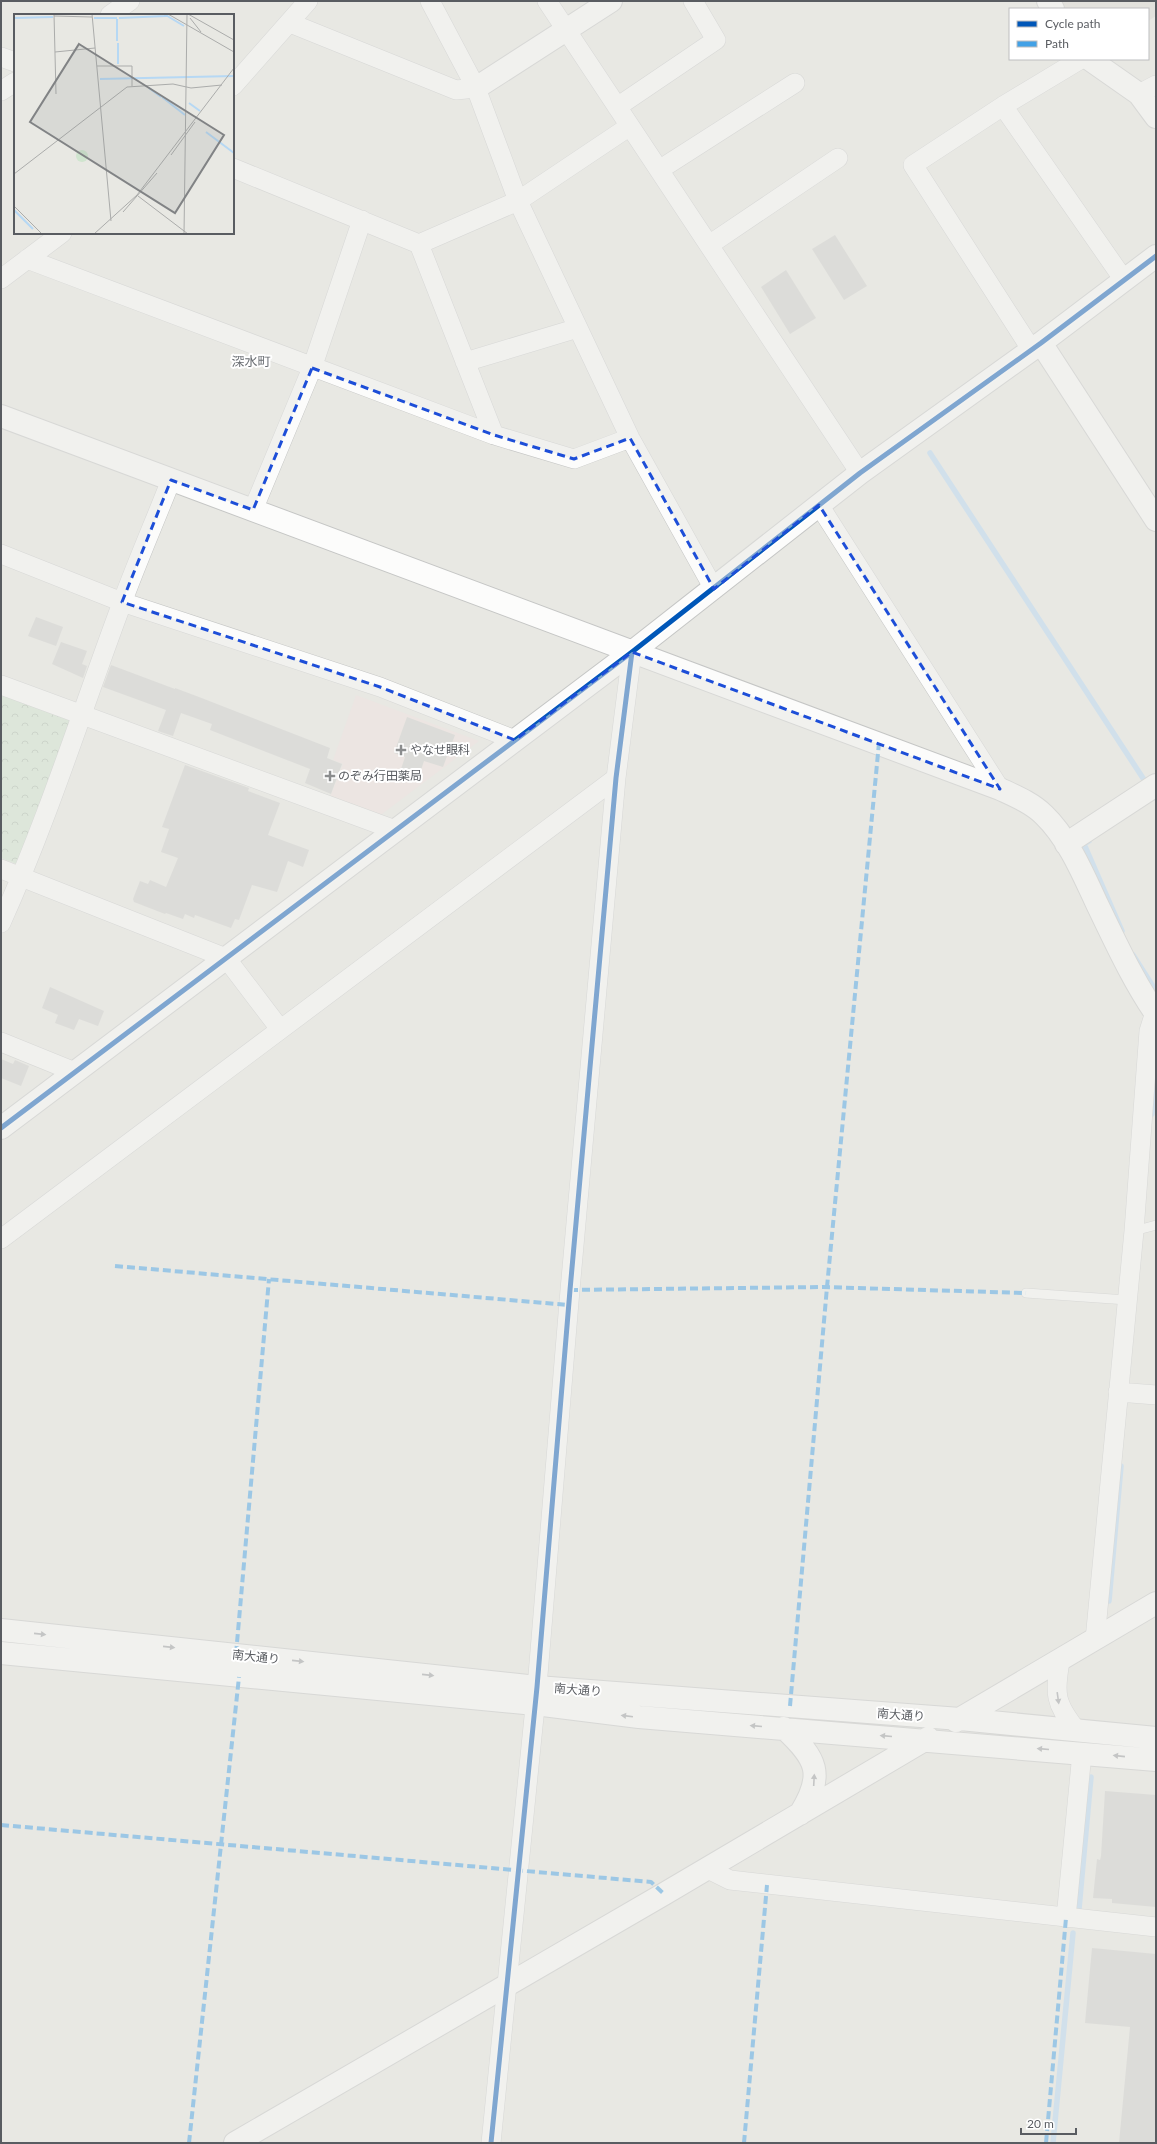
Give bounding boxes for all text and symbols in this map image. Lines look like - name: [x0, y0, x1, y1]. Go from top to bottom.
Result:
- legend: [1009, 8, 1149, 60]
- inset map: [14, 14, 234, 234]
- text: Cycle path: [1045, 16, 1100, 31]
- text: Path: [1045, 36, 1069, 51]
- district label: 深水町: [231, 353, 271, 369]
- place label: やなせ眼科: [410, 742, 470, 757]
- marker: やなせ眼科: [395, 744, 407, 756]
- place label: のぞみ行田薬局: [338, 768, 422, 783]
- marker: のぞみ行田薬局: [325, 771, 335, 781]
- one-way arrow: [34, 1631, 46, 1637]
- one-way arrow: [163, 1644, 175, 1651]
- street label: 南大通り: [231, 1647, 281, 1666]
- one-way arrow: [292, 1658, 304, 1665]
- one-way arrow: [422, 1672, 434, 1678]
- street label: 南大通り: [554, 1680, 603, 1699]
- one-way arrow: [1055, 1692, 1061, 1704]
- street label: 南大通り: [877, 1705, 926, 1724]
- one-way arrow: [621, 1713, 633, 1719]
- one-way arrow: [750, 1722, 762, 1729]
- one-way arrow: [880, 1733, 892, 1740]
- one-way arrow: [1037, 1746, 1049, 1753]
- one-way arrow: [1113, 1753, 1125, 1760]
- one-way arrow: [810, 1774, 817, 1786]
- scale bar: [1021, 2110, 1076, 2136]
- text: 20 m: [1027, 2116, 1054, 2131]

